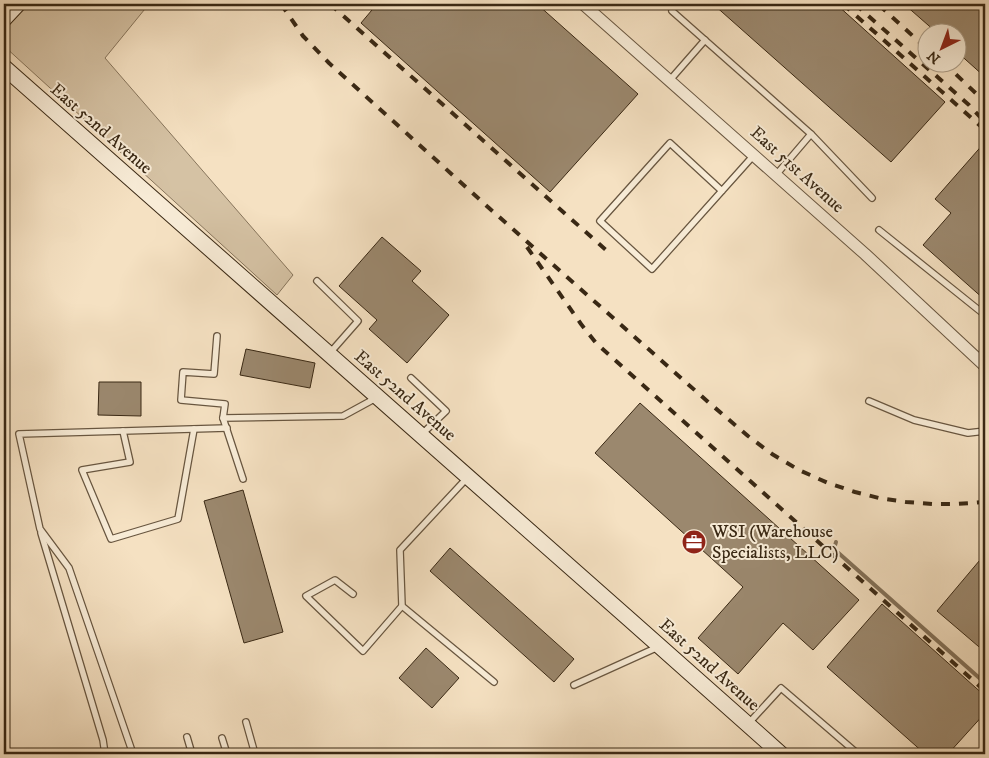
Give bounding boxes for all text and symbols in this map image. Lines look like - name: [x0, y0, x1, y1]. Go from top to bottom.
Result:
- north arrow: [916, 22, 966, 72]
- text: N: [923, 46, 944, 67]
- street label: East 52nd Avenue: [46, 79, 156, 179]
- street label: East 51st Avenue: [745, 122, 849, 218]
- street label: East 52nd Avenue: [350, 346, 460, 446]
- place label: WSI (Warehouse Specialists, LLC): [711, 521, 839, 564]
- office icon: WSI (Warehouse Specialists, LLC): [681, 529, 707, 555]
- street label: East 52nd Avenue: [654, 614, 764, 716]

